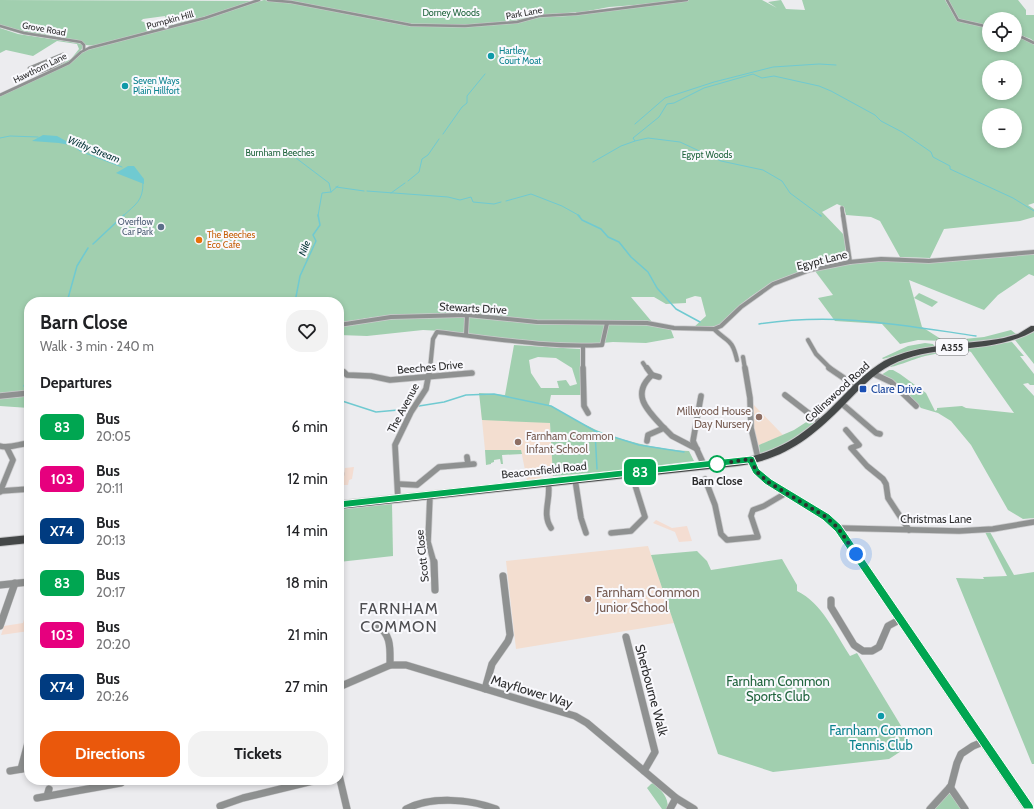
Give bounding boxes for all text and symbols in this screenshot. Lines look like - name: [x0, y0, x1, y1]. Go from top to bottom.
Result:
- street label: Park Lane: [505, 4, 543, 21]
- park label: Dorney Woods: [422, 7, 480, 18]
- street label: Pumpkin Hill: [145, 8, 195, 31]
- map controls: [982, 12, 1022, 148]
- button: locate: [982, 12, 1022, 52]
- street label: Grove Road: [21, 19, 67, 38]
- place label: Hartley Court Moat: [499, 45, 541, 66]
- street label: Hawthorn Lane: [11, 50, 69, 85]
- marker: Hartley Court Moat: [486, 51, 496, 61]
- button: +: [982, 60, 1022, 100]
- place label: Seven Ways Plain Hillfort: [133, 75, 180, 96]
- marker: Seven Ways Plain Hillfort: [120, 81, 130, 91]
- button: −: [982, 108, 1022, 148]
- water label: Withy Stream: [66, 133, 122, 166]
- park label: Burnham Beeches: [246, 147, 315, 158]
- park label: Egypt Woods: [682, 149, 733, 160]
- place label: Overflow Car Park: [118, 216, 153, 237]
- marker: Overflow Car Park: [156, 222, 166, 232]
- place label: The Beeches Eco Cafe: [207, 229, 255, 250]
- marker: The Beeches Eco Cafe: [194, 235, 204, 245]
- water label: Nile: [296, 238, 313, 258]
- street label: Egypt Lane: [795, 247, 849, 273]
- street label: Stewarts Drive: [439, 299, 508, 317]
- button: heart: [286, 310, 328, 352]
- text: Barn Close: [40, 311, 128, 334]
- text: Walk · 3 min · 240 m: [40, 338, 154, 354]
- road number: A355: [936, 339, 968, 355]
- street label: Beeches Drive: [396, 357, 464, 377]
- street label: Collinswood Road: [802, 358, 872, 426]
- text: Departures: [40, 374, 112, 392]
- street label: The Avenue: [384, 380, 422, 435]
- place label: Clare Drive: [871, 382, 922, 396]
- marker: Clare Drive: [858, 384, 868, 394]
- place label: Millwood House Day Nursery: [676, 404, 751, 431]
- text: Bus: [96, 410, 120, 428]
- marker: Millwood House Day Nursery: [754, 412, 764, 422]
- text: 83: [54, 418, 70, 436]
- text: 6 min: [291, 418, 328, 436]
- text: 20:05: [96, 428, 131, 444]
- place label: Farnham Common Infant School: [526, 429, 614, 456]
- marker: Farnham Common Infant School: [513, 437, 523, 447]
- marker: Barn Close: [708, 455, 726, 473]
- street label: Beaconsfield Road: [501, 459, 587, 481]
- line badge: 83: [622, 459, 658, 485]
- text: Bus: [96, 462, 120, 480]
- text: 83: [632, 463, 648, 481]
- text: 103: [51, 470, 73, 488]
- text: 12 min: [287, 470, 328, 488]
- place label: Barn Close: [692, 474, 743, 488]
- text: 20:11: [96, 480, 123, 496]
- street label: Christmas Lane: [900, 512, 972, 526]
- text: Bus: [96, 514, 120, 532]
- text: X74: [50, 522, 74, 540]
- text: 14 min: [286, 522, 328, 540]
- street label: Scott Close: [412, 529, 432, 583]
- text: 20:13: [96, 532, 126, 548]
- your location: [846, 544, 866, 564]
- text: Bus: [96, 566, 120, 584]
- text: 83: [54, 574, 70, 592]
- text: 18 min: [286, 574, 328, 592]
- text: 20:17: [96, 584, 125, 600]
- place label: Farnham Common Junior School: [595, 584, 699, 615]
- marker: Farnham Common Junior School: [583, 594, 593, 604]
- district label: FARNHAM COMMON: [359, 599, 439, 636]
- text: Bus: [96, 618, 120, 636]
- text: 103: [51, 626, 73, 644]
- text: 21 min: [287, 626, 328, 644]
- text: 20:20: [96, 636, 130, 652]
- street label: Sherbourne Walk: [632, 642, 672, 738]
- text: Bus: [96, 670, 120, 688]
- street label: Mayflower Way: [489, 671, 575, 711]
- park label: Farnham Common Sports Club: [726, 673, 830, 704]
- text: X74: [50, 678, 74, 696]
- text: 27 min: [285, 678, 328, 696]
- text: 20:26: [96, 688, 129, 704]
- marker: Farnham Common Tennis Club: [876, 711, 886, 721]
- place label: Farnham Common Tennis Club: [829, 722, 933, 753]
- button: Directions: [40, 731, 180, 777]
- button: Tickets: [188, 731, 328, 777]

